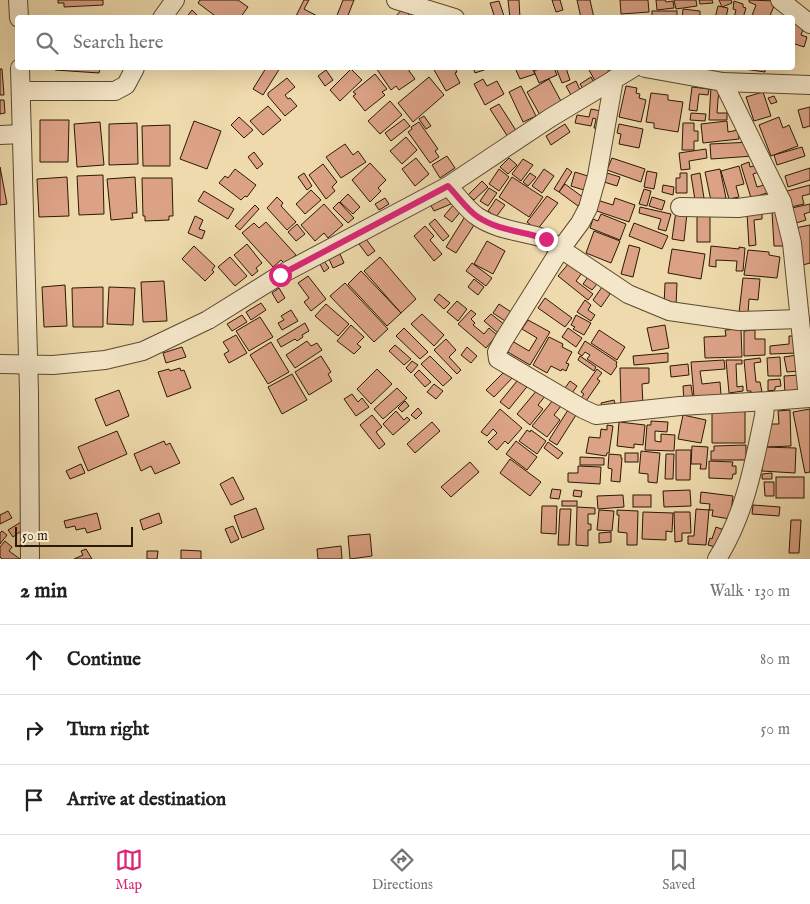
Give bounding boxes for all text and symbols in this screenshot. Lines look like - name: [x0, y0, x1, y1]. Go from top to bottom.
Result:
- search box: [15, 15, 795, 70]
- icon: search: [33, 29, 61, 57]
- text: Search here: [73, 31, 164, 55]
- route end: [535, 228, 558, 251]
- route start: [269, 264, 292, 287]
- scale bar: [15, 524, 132, 547]
- text: 50 m: [22, 527, 48, 545]
- text: 2 min: [20, 578, 67, 605]
- text: Walk · 130 m: [710, 582, 790, 602]
- icon: ahead: [20, 646, 48, 674]
- text: Continue: [67, 648, 141, 672]
- text: 80 m: [760, 650, 790, 670]
- icon: right: [20, 716, 48, 744]
- text: Turn right: [67, 718, 149, 742]
- text: 50 m: [761, 720, 790, 740]
- icon: arrive: [20, 786, 48, 814]
- text: Arrive at destination: [67, 788, 226, 812]
- tab: Map: [115, 846, 143, 894]
- tab: Directions: [372, 846, 433, 894]
- tab: Saved: [662, 846, 695, 894]

